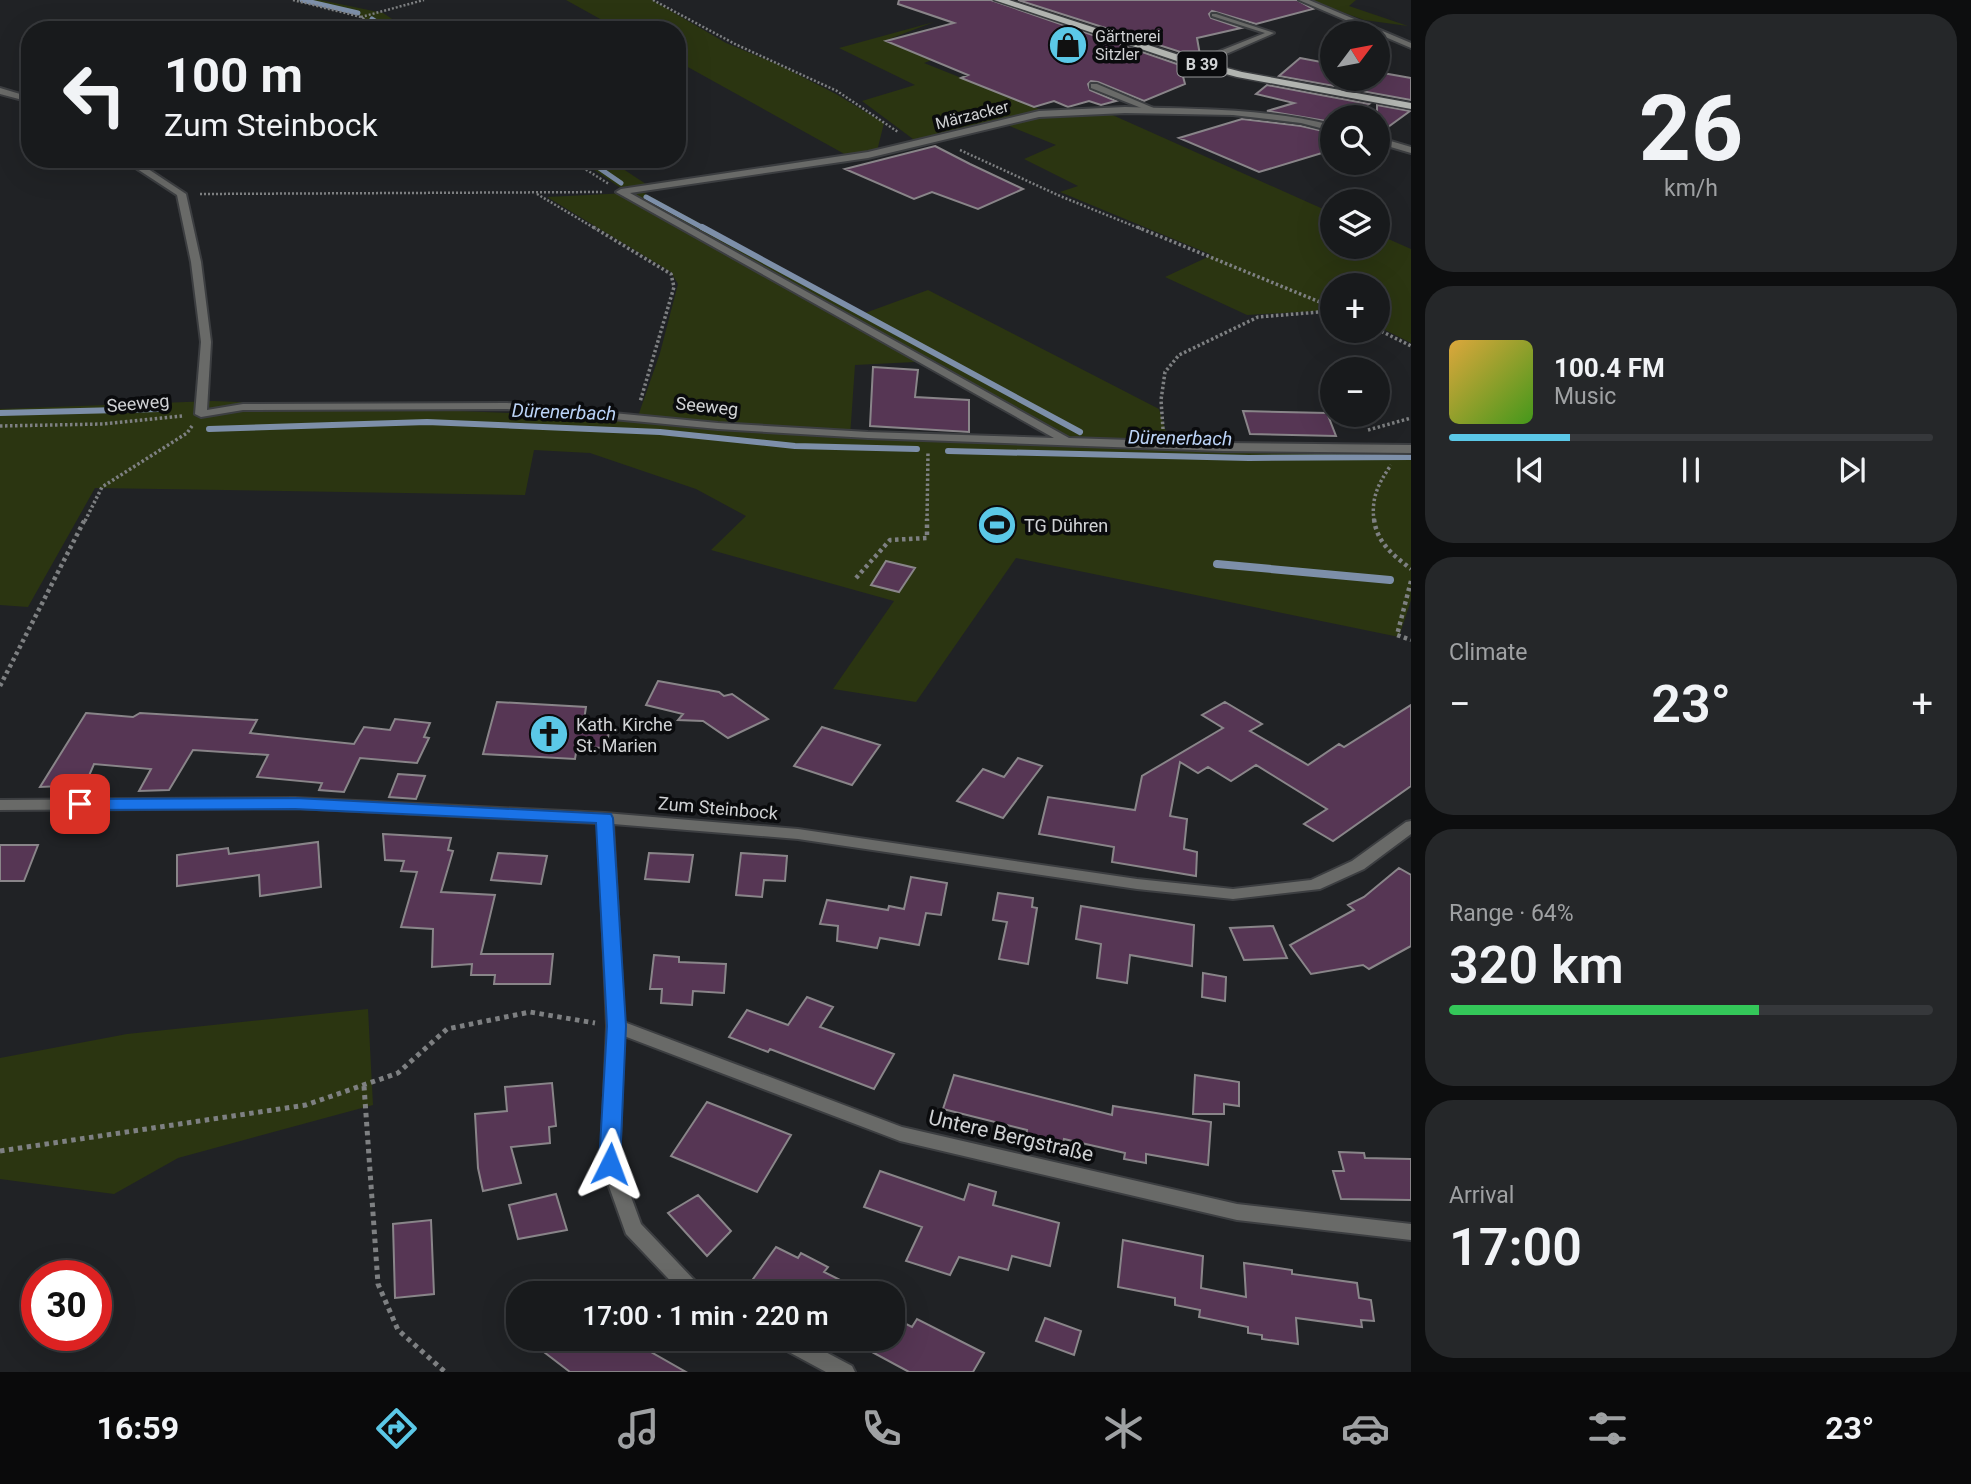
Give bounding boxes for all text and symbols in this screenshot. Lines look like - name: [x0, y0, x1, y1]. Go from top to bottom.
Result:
- north arrow: [1320, 21, 1390, 91]
- map controls: [1320, 21, 1390, 427]
- shop icon: Gärtnerei Sitzler: [1047, 24, 1089, 66]
- place label: Gärtnerei Sitzler: [1095, 27, 1161, 64]
- text: 100 m: [164, 47, 303, 104]
- icon: left: [49, 49, 140, 140]
- road number: B 39: [1178, 52, 1226, 76]
- text: 26: [1639, 76, 1743, 182]
- street label: Märzacker: [933, 97, 1011, 133]
- button: search: [1320, 105, 1390, 175]
- text: Zum Steinbock: [164, 106, 378, 144]
- text: km/h: [1664, 175, 1718, 202]
- button: layers: [1320, 189, 1390, 259]
- button: +: [1320, 273, 1390, 343]
- text: 100.4 FM: [1554, 353, 1665, 383]
- button: −: [1320, 357, 1390, 427]
- text: Music: [1554, 383, 1616, 410]
- street label: Seeweg: [106, 390, 170, 416]
- street label: Seeweg: [675, 392, 739, 420]
- water label: Dürenerbach: [511, 399, 617, 425]
- water label: Dürenerbach: [1128, 426, 1232, 450]
- icon: previous: [1511, 451, 1549, 489]
- icon: pause: [1672, 451, 1710, 489]
- icon: next: [1833, 451, 1871, 489]
- sports icon: TG Dühren: [976, 504, 1018, 546]
- place label: TG Dühren: [1024, 515, 1108, 536]
- text: Climate: [1449, 639, 1528, 666]
- text: 23°: [1651, 674, 1731, 735]
- text: −: [1449, 682, 1471, 726]
- text: +: [1911, 682, 1933, 726]
- church icon: Kath. Kirche St. Marien: [528, 713, 570, 755]
- place label: Kath. Kirche St. Marien: [576, 714, 673, 756]
- pin: [50, 774, 110, 834]
- icon: arrive: [61, 785, 99, 823]
- street label: Zum Steinbock: [657, 792, 780, 824]
- text: Range · 64%: [1449, 900, 1574, 927]
- text: 320 km: [1449, 935, 1624, 996]
- street label: Untere Bergstraße: [926, 1105, 1096, 1167]
- position arrow: [573, 1127, 647, 1201]
- text: Arrival: [1449, 1182, 1514, 1209]
- text: 17:00: [1449, 1217, 1582, 1278]
- speed limit sign: 30: [21, 1260, 112, 1351]
- text: 17:00 · 1 min · 220 m: [582, 1301, 829, 1331]
- icon: directions: [372, 1404, 421, 1453]
- icon: music: [614, 1404, 663, 1453]
- icon: phone: [857, 1404, 906, 1453]
- icon: climate: [1099, 1404, 1148, 1453]
- icon: car: [1341, 1404, 1390, 1453]
- icon: filters: [1583, 1404, 1632, 1453]
- text: 16:59: [97, 1409, 179, 1447]
- text: 23°: [1825, 1409, 1874, 1447]

